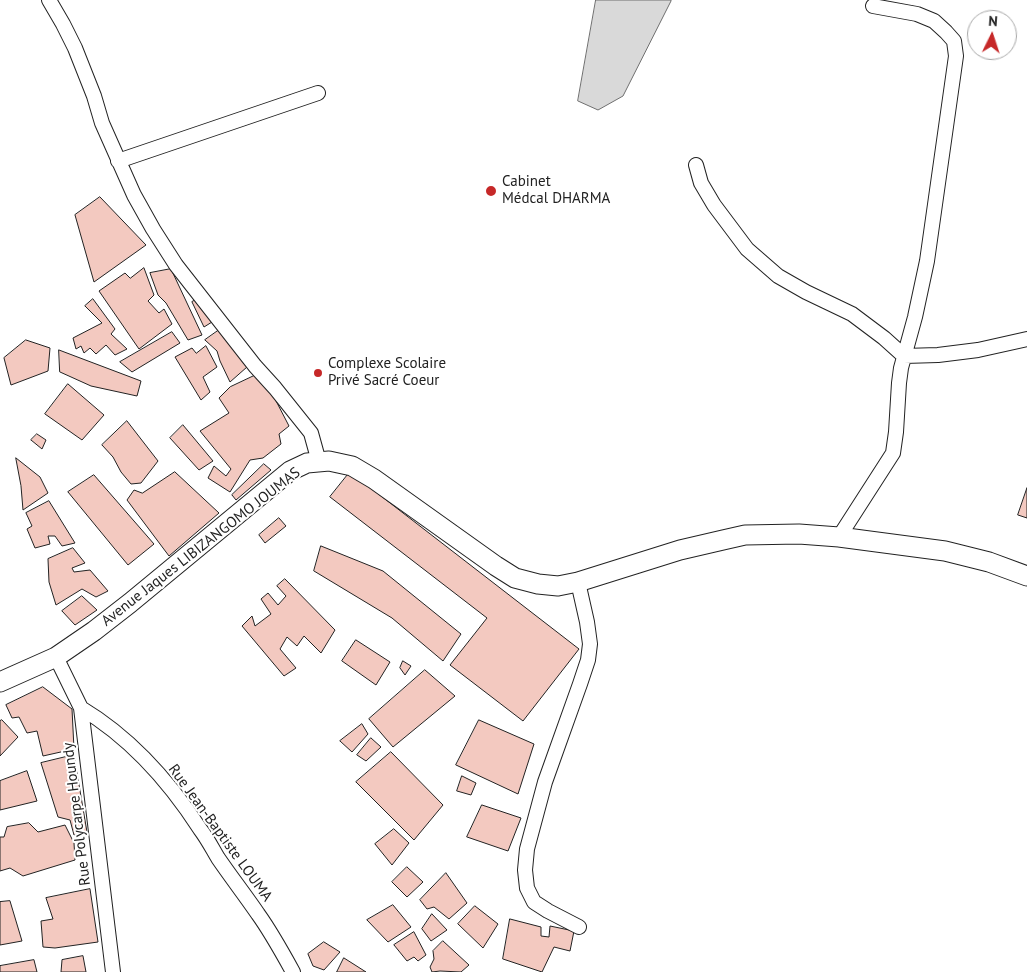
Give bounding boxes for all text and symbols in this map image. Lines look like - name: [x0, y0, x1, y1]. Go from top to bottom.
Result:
- north arrow: [967, 10, 1017, 60]
- text: N: [988, 12, 998, 30]
- place label: Cabinet Médcal DHARMA: [502, 173, 610, 208]
- marker: Cabinet Médcal DHARMA: [484, 184, 498, 198]
- place label: Complexe Scolaire Privé Sacré Coeur: [328, 355, 446, 390]
- marker: Complexe Scolaire Privé Sacré Coeur: [312, 367, 324, 379]
- street label: Avenue Jaques LIBIZANGOMO JOUMAS: [98, 464, 304, 630]
- street label: Rue Polycarpe Houndy: [59, 741, 95, 887]
- street label: Rue Jean-Baptiste LOUMA: [164, 761, 276, 905]

